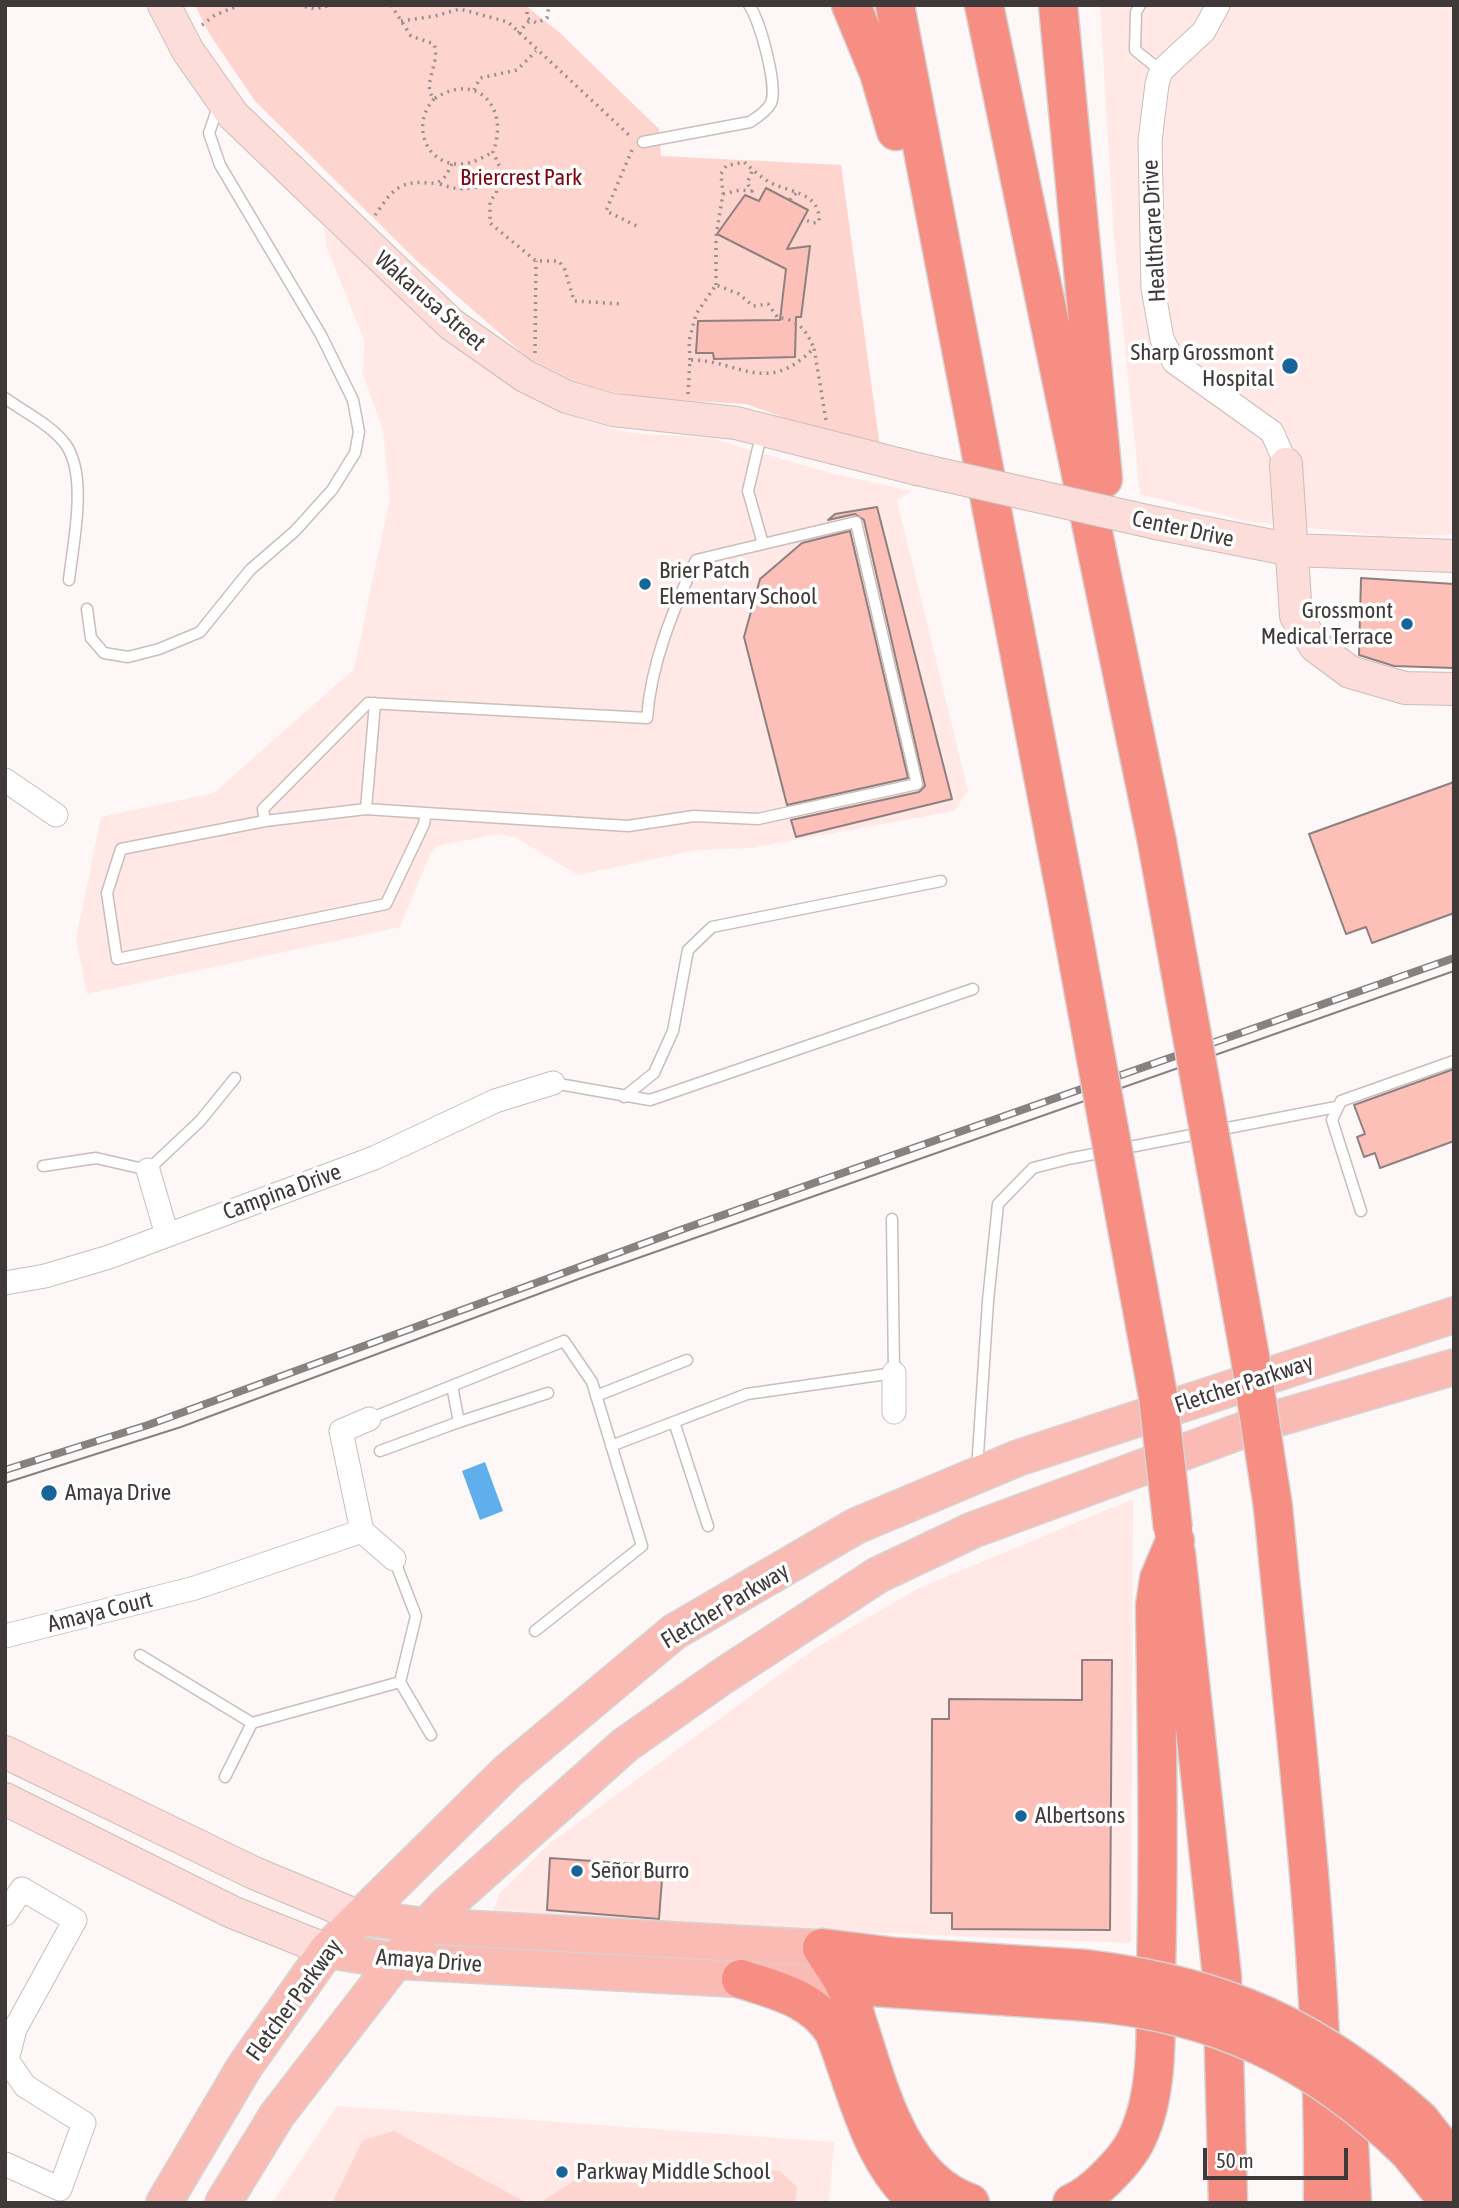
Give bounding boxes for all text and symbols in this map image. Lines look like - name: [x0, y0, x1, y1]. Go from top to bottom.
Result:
- street label: Healthcare Drive: [1136, 159, 1172, 303]
- park label: Briercrest Park: [460, 164, 582, 192]
- street label: Wakarusa Street: [369, 245, 491, 357]
- place label: Sharp Grossmont Hospital: [1130, 339, 1274, 393]
- marker: Sharp Grossmont Hospital: [1280, 356, 1300, 376]
- street label: Center Drive: [1130, 505, 1236, 553]
- place label: Brier Patch Elementary School: [659, 557, 817, 611]
- marker: Brier Patch Elementary School: [637, 576, 653, 592]
- place label: Grossmont Medical Terrace: [1261, 597, 1393, 651]
- marker: Grossmont Medical Terrace: [1399, 616, 1415, 632]
- street label: Campina Drive: [219, 1158, 345, 1226]
- street label: Fletcher Parkway: [1171, 1349, 1317, 1419]
- place label: Amaya Drive: [65, 1479, 171, 1507]
- marker: Amaya Drive: [39, 1483, 59, 1503]
- street label: Fletcher Parkway: [656, 1557, 794, 1655]
- street label: Amaya Court: [45, 1586, 155, 1638]
- place label: Albertsons: [1035, 1802, 1125, 1830]
- marker: Albertsons: [1013, 1808, 1029, 1824]
- place label: Señor Burro: [591, 1857, 689, 1885]
- marker: Señor Burro: [569, 1863, 585, 1879]
- street label: Fletcher Parkway: [240, 1934, 348, 2066]
- street label: Amaya Drive: [375, 1944, 483, 1978]
- scale bar: [1207, 2134, 1352, 2178]
- text: 50 m: [1216, 2148, 1254, 2172]
- place label: Parkway Middle School: [576, 2158, 770, 2186]
- marker: Parkway Middle School: [554, 2164, 570, 2180]

